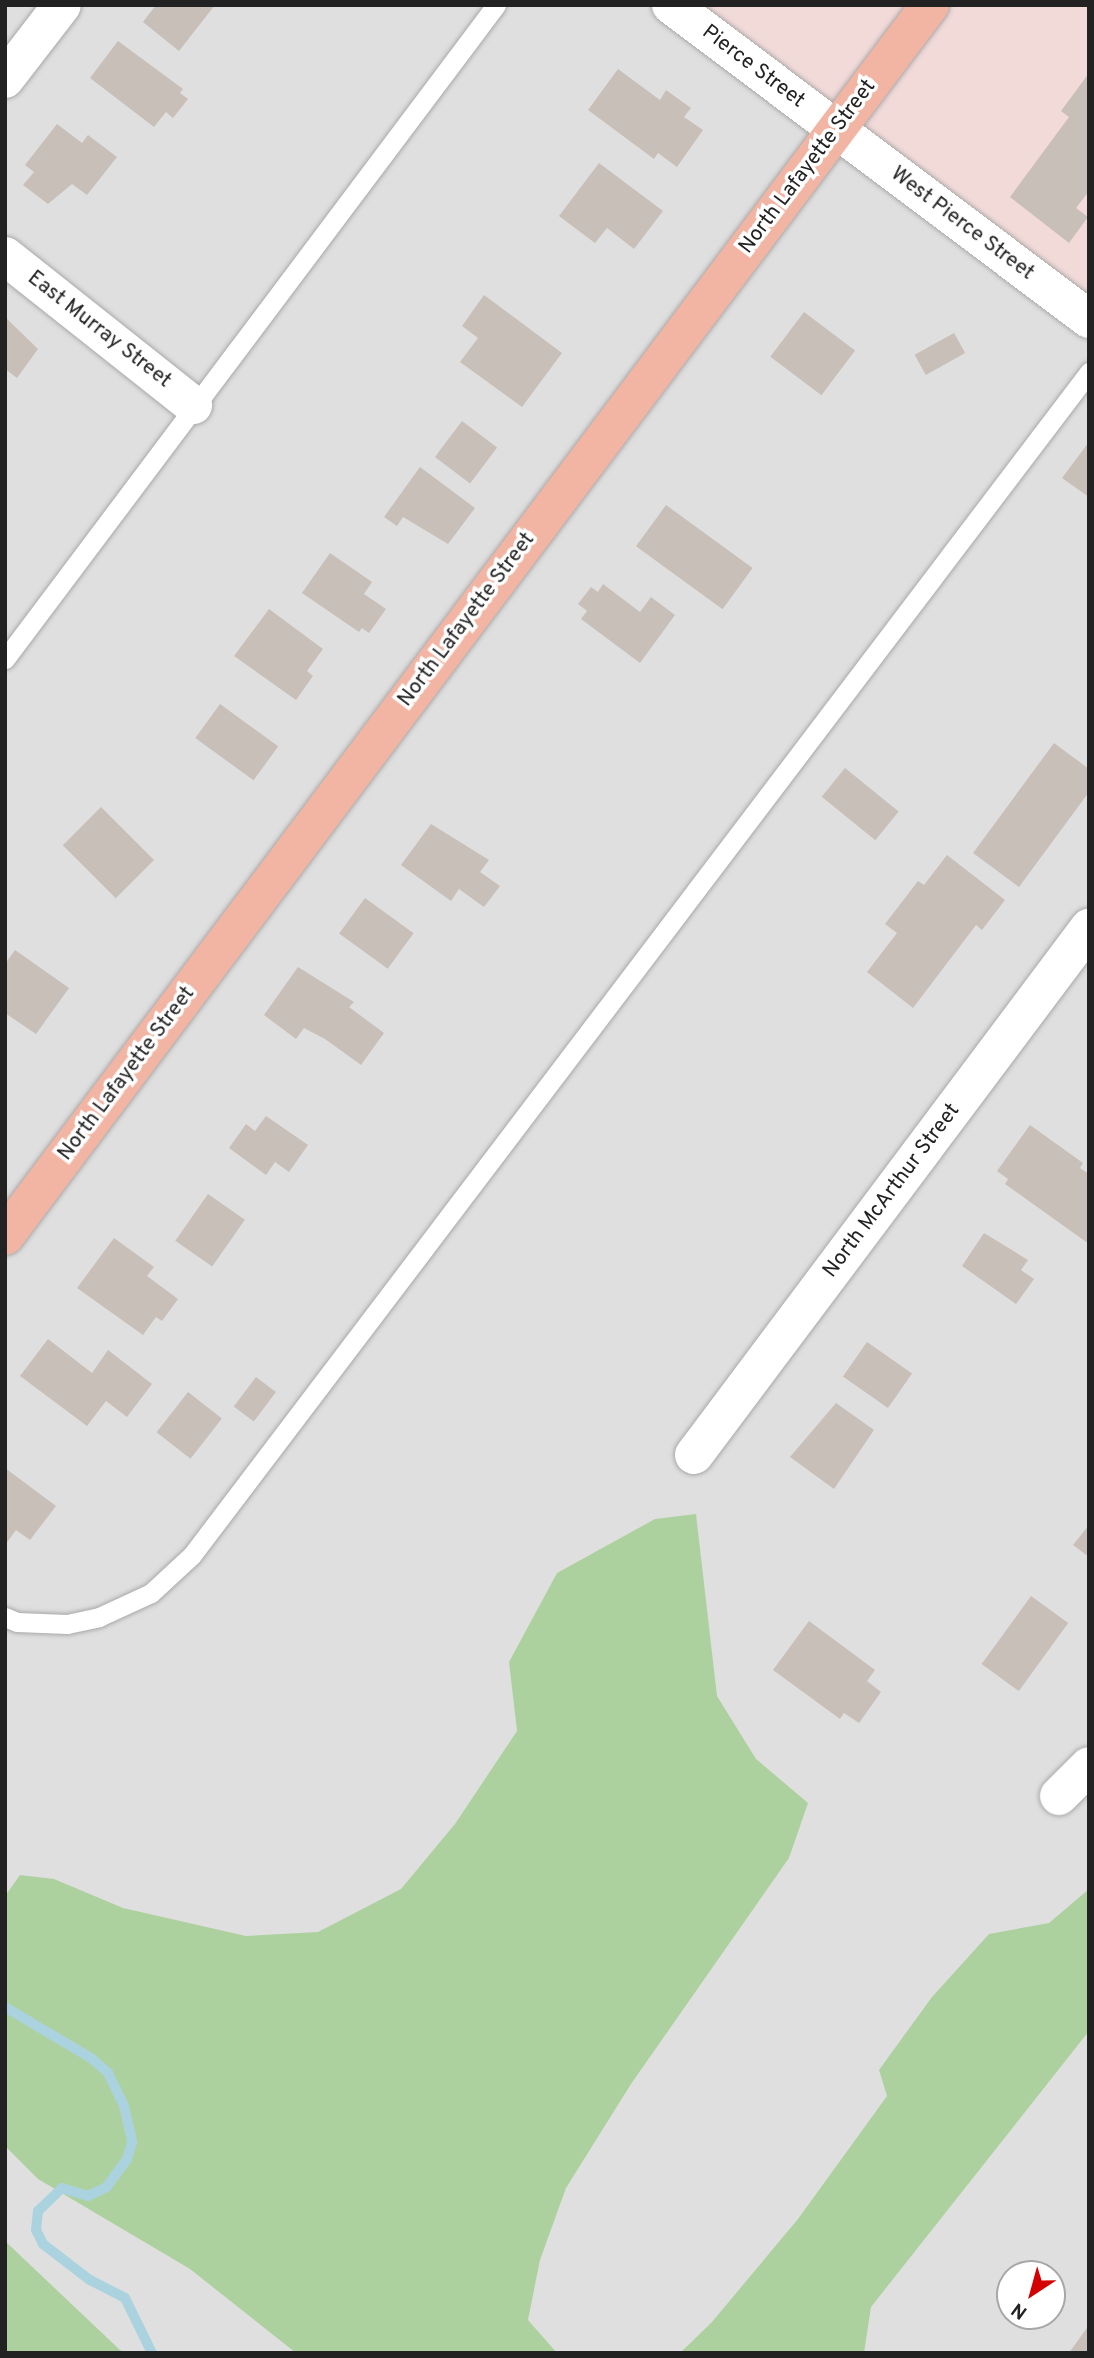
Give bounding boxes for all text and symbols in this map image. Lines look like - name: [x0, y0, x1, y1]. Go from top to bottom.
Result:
- street label: Pierce Street: [697, 20, 809, 114]
- street label: North Lafayette Street: [734, 75, 882, 259]
- street label: West Pierce Street: [885, 162, 1039, 286]
- street label: East Murray Street: [22, 266, 176, 394]
- street label: North Lafayette Street: [393, 528, 541, 712]
- street label: North Lafayette Street: [53, 982, 201, 1166]
- street label: North McArthur Street: [818, 1099, 966, 1283]
- north arrow: [996, 2260, 1066, 2330]
- text: N: [1007, 2297, 1032, 2324]

